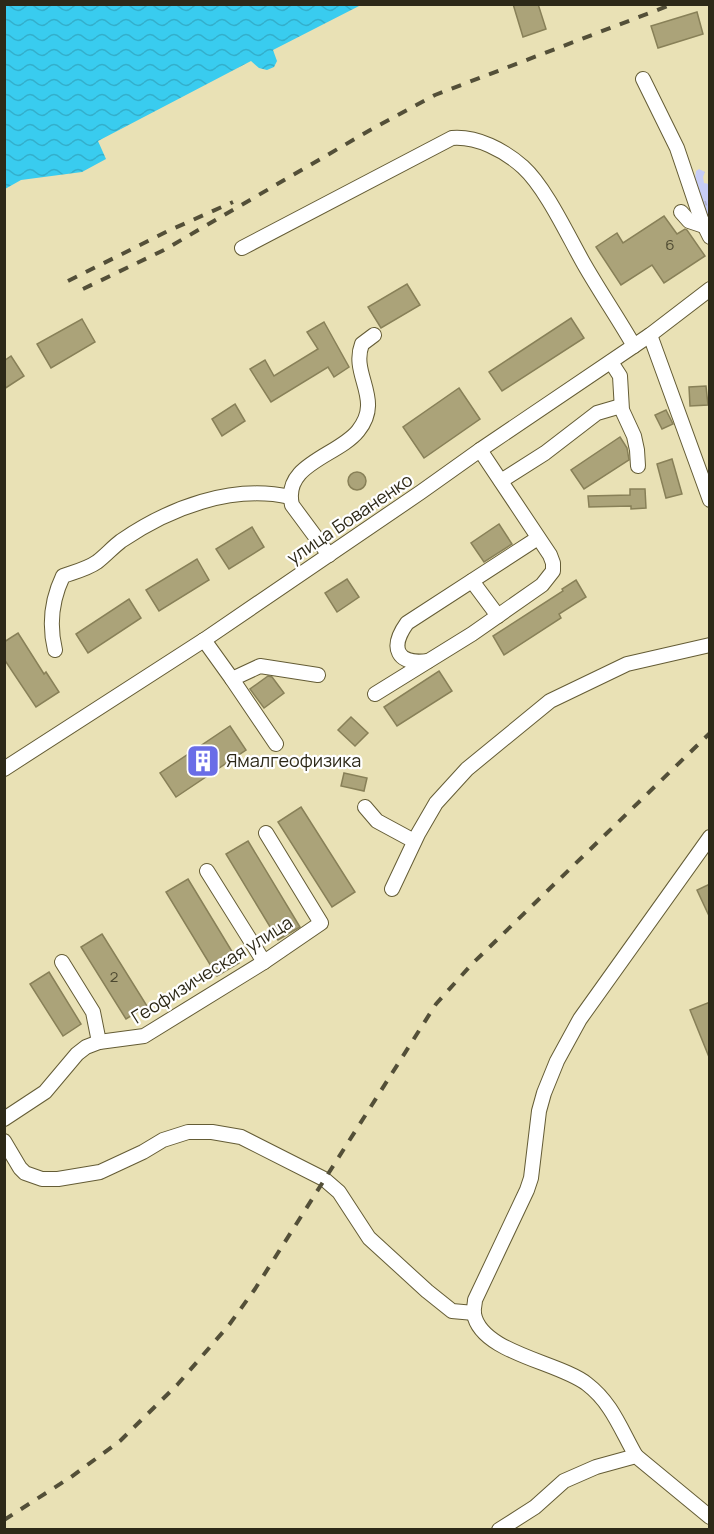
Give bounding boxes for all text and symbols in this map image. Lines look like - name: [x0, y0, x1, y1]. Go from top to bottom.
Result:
- house number: 6: [665, 234, 675, 255]
- street label: улица Бованенко: [282, 467, 417, 569]
- building icon: Ямалгеофизика: [185, 743, 221, 779]
- place label: Ямалгеофизика: [226, 748, 361, 772]
- street label: Геофизическая улица: [126, 910, 297, 1029]
- house number: 2: [110, 966, 118, 987]

